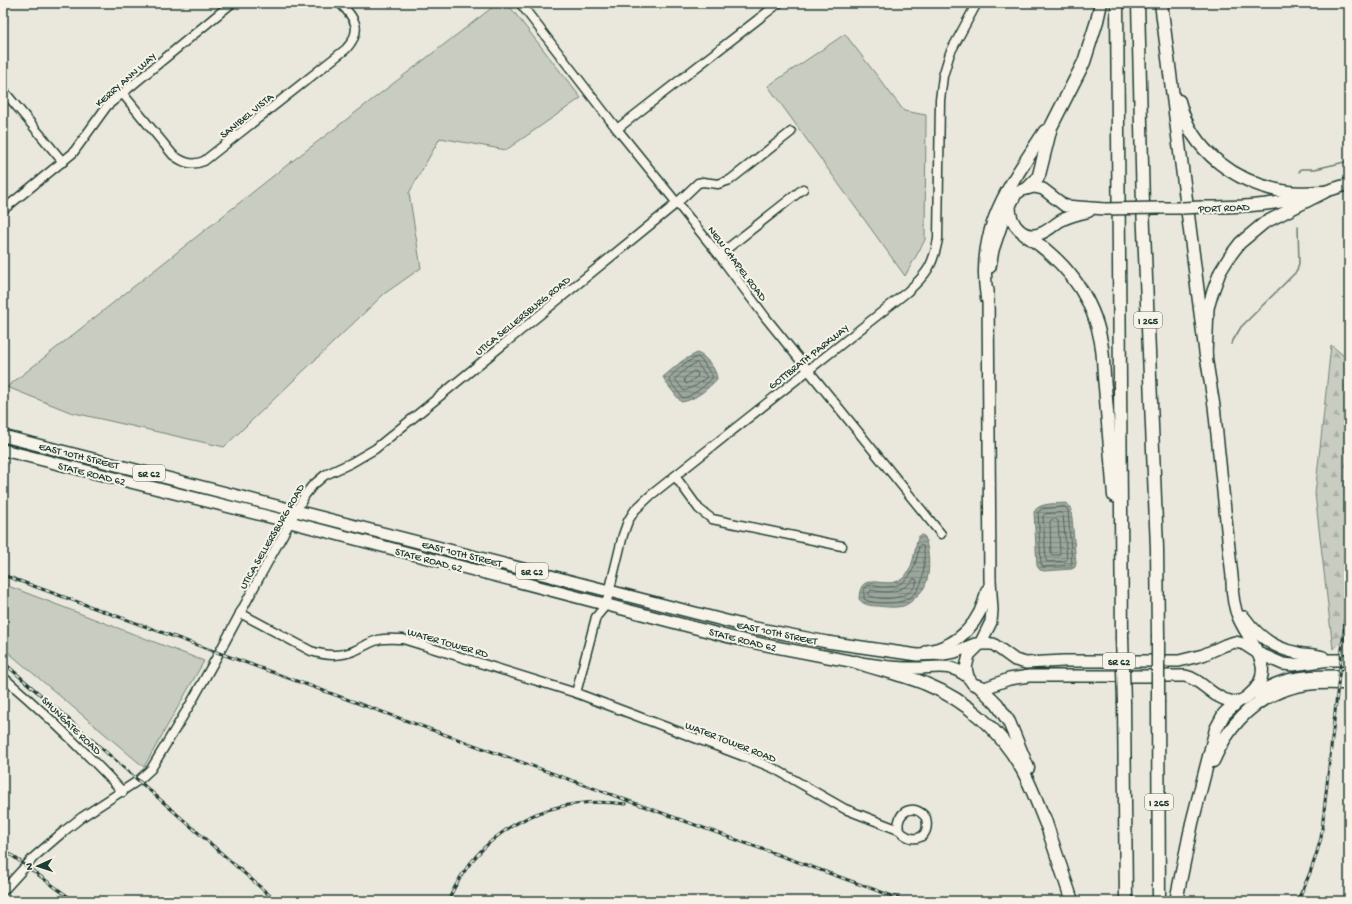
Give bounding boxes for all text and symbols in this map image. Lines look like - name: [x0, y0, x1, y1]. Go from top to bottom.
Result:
- street label: KERRY ANN WAY: [93, 51, 159, 110]
- street label: SANIBEL VISTA: [218, 91, 277, 142]
- street label: PORT ROAD: [1197, 202, 1251, 216]
- street label: NEW CHAPEL ROAD: [704, 225, 769, 305]
- street label: UTICA SELLERSBURG ROAD: [473, 274, 574, 359]
- road number: I 265: [1134, 312, 1162, 328]
- street label: GOTTBRATH PARKWAY: [767, 323, 852, 393]
- street label: EAST 10TH STREET: [37, 441, 121, 473]
- street label: STATE ROAD 62: [57, 461, 127, 489]
- road number: SR 62: [133, 465, 165, 481]
- street label: UTICA SELLERSBURG ROAD: [238, 482, 308, 592]
- street label: EAST 10TH STREET: [420, 539, 504, 571]
- street label: STATE ROAD 62: [394, 546, 464, 576]
- road number: SR 62: [516, 563, 548, 579]
- street label: EAST 10TH STREET: [735, 620, 819, 649]
- street label: WATER TOWER RD: [406, 627, 490, 661]
- street label: STATE ROAD 62: [708, 627, 778, 655]
- road number: SR 62: [1103, 653, 1135, 669]
- street label: SHUNGATE ROAD: [38, 695, 103, 758]
- street label: WATER TOWER ROAD: [683, 720, 778, 766]
- road number: I 265: [1145, 794, 1173, 810]
- north arrow: [18, 846, 58, 886]
- text: N: [24, 863, 36, 870]

